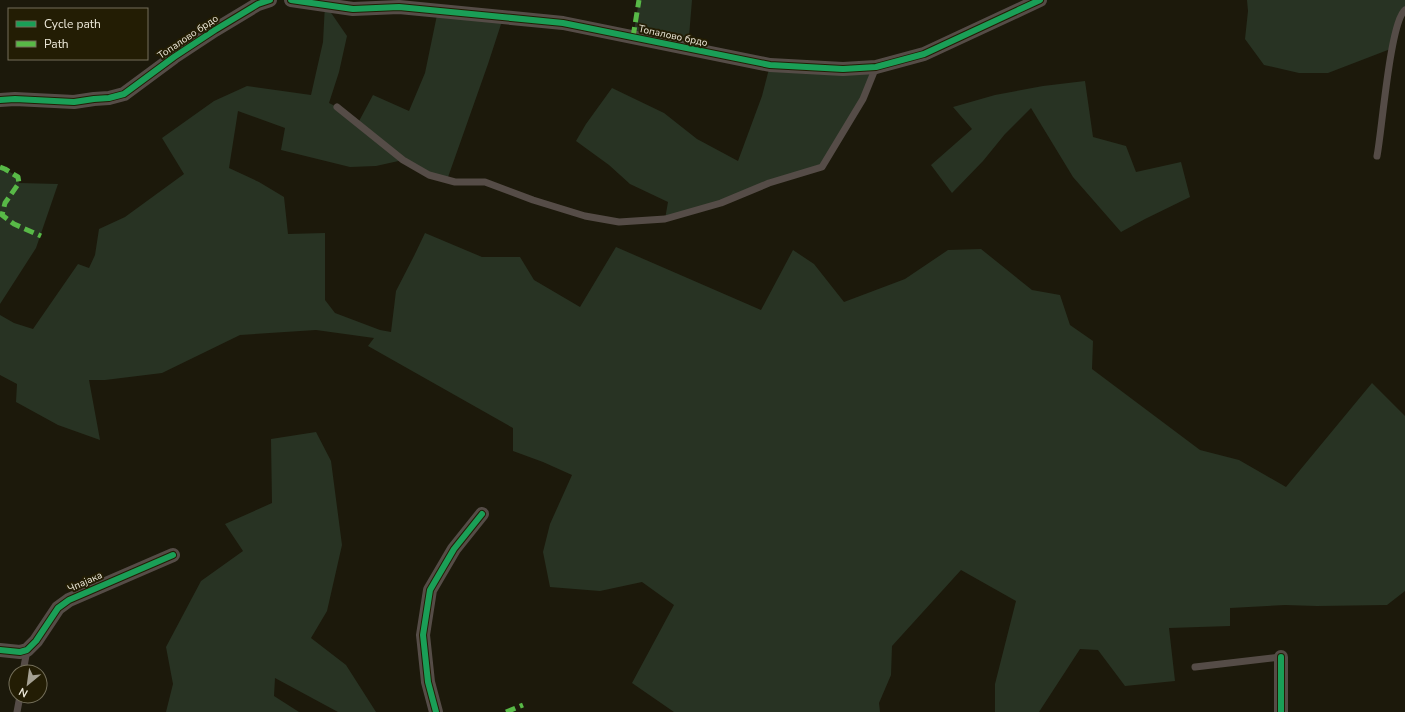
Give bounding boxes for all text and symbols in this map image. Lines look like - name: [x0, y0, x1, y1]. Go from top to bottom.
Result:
- legend: [8, 8, 148, 60]
- street label: Топалово брдо: [155, 11, 221, 62]
- text: Cycle path: [44, 16, 101, 32]
- street label: Топалово брдо: [637, 22, 709, 50]
- text: Path: [44, 36, 69, 52]
- street label: Чпајака: [65, 568, 105, 596]
- north arrow: [8, 664, 48, 704]
- text: N: [16, 684, 31, 701]

